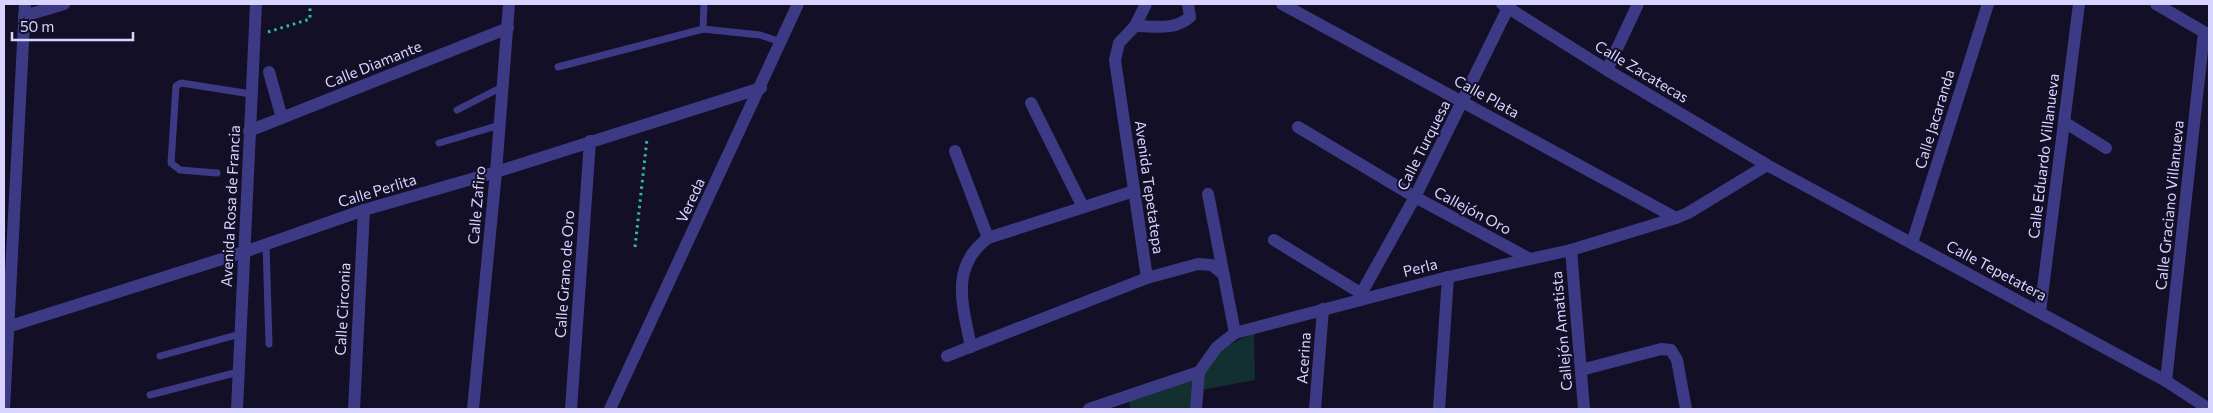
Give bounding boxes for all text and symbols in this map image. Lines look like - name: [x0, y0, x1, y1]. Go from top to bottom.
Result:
- scale bar: [12, 10, 134, 42]
- text: 50 m: [20, 17, 54, 35]
- street label: Calle Diamante: [322, 36, 424, 92]
- street label: Calle Zacatecas: [1592, 36, 1692, 106]
- street label: Calle Jacaranda: [1910, 67, 1958, 171]
- street label: Calle Plata: [1451, 71, 1523, 121]
- street label: Calle Eduardo Villanueva: [2024, 72, 2062, 240]
- street label: Calle Turquesa: [1393, 97, 1453, 193]
- street label: Avenida Tepetatepa: [1132, 119, 1168, 255]
- street label: Calle Graciano Villanueva: [2151, 119, 2187, 291]
- street label: Avenida Rosa de Francia: [217, 125, 243, 287]
- street label: Calle Zafiro: [464, 165, 488, 245]
- street label: Calle Perlita: [336, 170, 418, 210]
- street label: Vereda: [672, 175, 708, 225]
- street label: Callejón Oro: [1431, 182, 1515, 238]
- street label: Calle Grano de Oro: [551, 209, 577, 338]
- street label: Calle Tepetatera: [1944, 236, 2050, 304]
- street label: Perla: [1401, 254, 1439, 280]
- street label: Calle Circonia: [331, 262, 353, 356]
- street label: Callejón Amatista: [1547, 270, 1575, 392]
- street label: Acerina: [1292, 332, 1314, 384]

